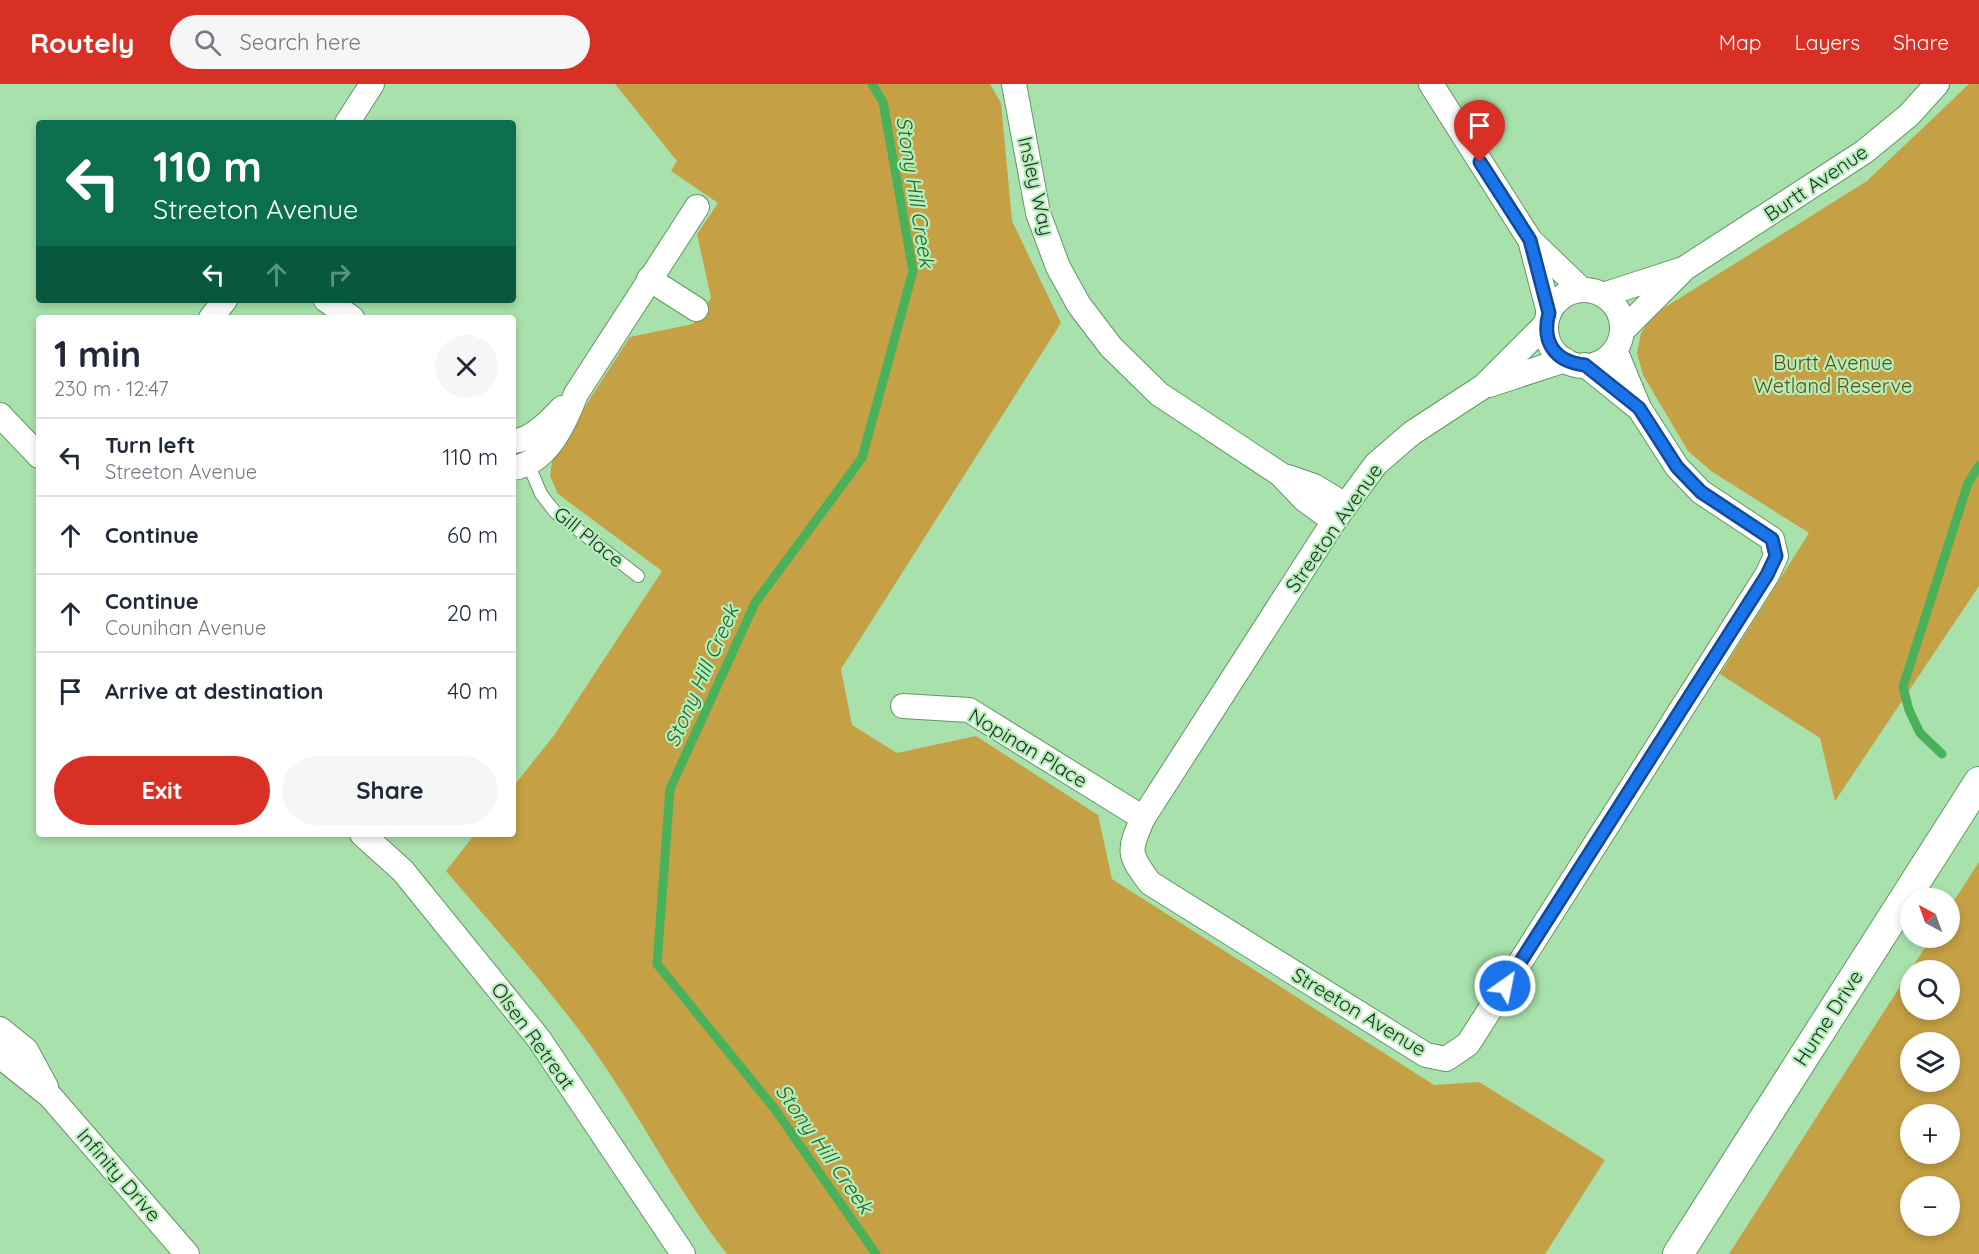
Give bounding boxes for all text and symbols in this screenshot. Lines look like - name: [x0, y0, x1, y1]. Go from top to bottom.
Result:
- search box: [170, 15, 590, 69]
- text: Routely: [30, 25, 134, 60]
- icon: search: [191, 26, 224, 59]
- text: Search here: [239, 28, 361, 56]
- text: Map: [1719, 29, 1762, 55]
- text: Layers: [1795, 29, 1860, 55]
- text: Share: [1893, 29, 1949, 55]
- pin: [1454, 100, 1505, 162]
- icon: arrive: [1463, 109, 1496, 142]
- water label: Stony Hill Creek: [891, 114, 941, 271]
- street label: Insley Way: [1013, 134, 1060, 238]
- street label: Burtt Avenue: [1759, 139, 1872, 226]
- text: 110 m: [153, 140, 262, 193]
- icon: left: [54, 144, 132, 222]
- text: Streeton Avenue: [153, 192, 358, 226]
- icon: left: [197, 258, 230, 291]
- icon: ahead: [260, 258, 293, 291]
- icon: right: [323, 258, 356, 291]
- text: 1 min: [54, 331, 141, 376]
- button: close: [435, 335, 498, 398]
- park label: Burtt Avenue Wetland Reserve: [1754, 350, 1912, 398]
- text: 230 m · 12:47: [54, 376, 168, 401]
- text: Turn left: [105, 431, 195, 459]
- icon: left: [54, 441, 87, 474]
- text: 110 m: [443, 443, 498, 471]
- street label: Streeton Avenue: [1280, 458, 1387, 597]
- text: Streeton Avenue: [105, 459, 257, 484]
- street label: Gill Place: [549, 501, 629, 572]
- icon: ahead: [54, 519, 87, 552]
- text: Continue: [105, 521, 199, 549]
- text: 60 m: [447, 521, 498, 549]
- text: Continue: [105, 587, 199, 615]
- icon: ahead: [54, 597, 87, 630]
- text: 20 m: [447, 599, 498, 627]
- water label: Stony Hill Creek: [658, 599, 745, 751]
- text: Counihan Avenue: [105, 615, 266, 640]
- icon: arrive: [54, 675, 87, 708]
- text: Arrive at destination: [105, 677, 323, 705]
- text: 40 m: [447, 677, 498, 705]
- street label: Nopinan Place: [964, 702, 1092, 793]
- button: Exit: [54, 756, 270, 825]
- button: Share: [282, 756, 498, 825]
- north arrow: [1900, 888, 1960, 948]
- map controls: [1900, 888, 1960, 1236]
- position arrow: [1473, 954, 1537, 1018]
- button: search: [1900, 960, 1960, 1020]
- street label: Streeton Avenue: [1288, 962, 1431, 1061]
- street label: Hume Drive: [1787, 965, 1868, 1070]
- street label: Olsen Retreat: [486, 977, 581, 1094]
- button: layers: [1900, 1032, 1960, 1092]
- water label: Stony Hill Creek: [770, 1079, 880, 1220]
- button: +: [1900, 1104, 1960, 1164]
- street label: Infinity Drive: [72, 1123, 167, 1226]
- button: −: [1900, 1176, 1960, 1236]

